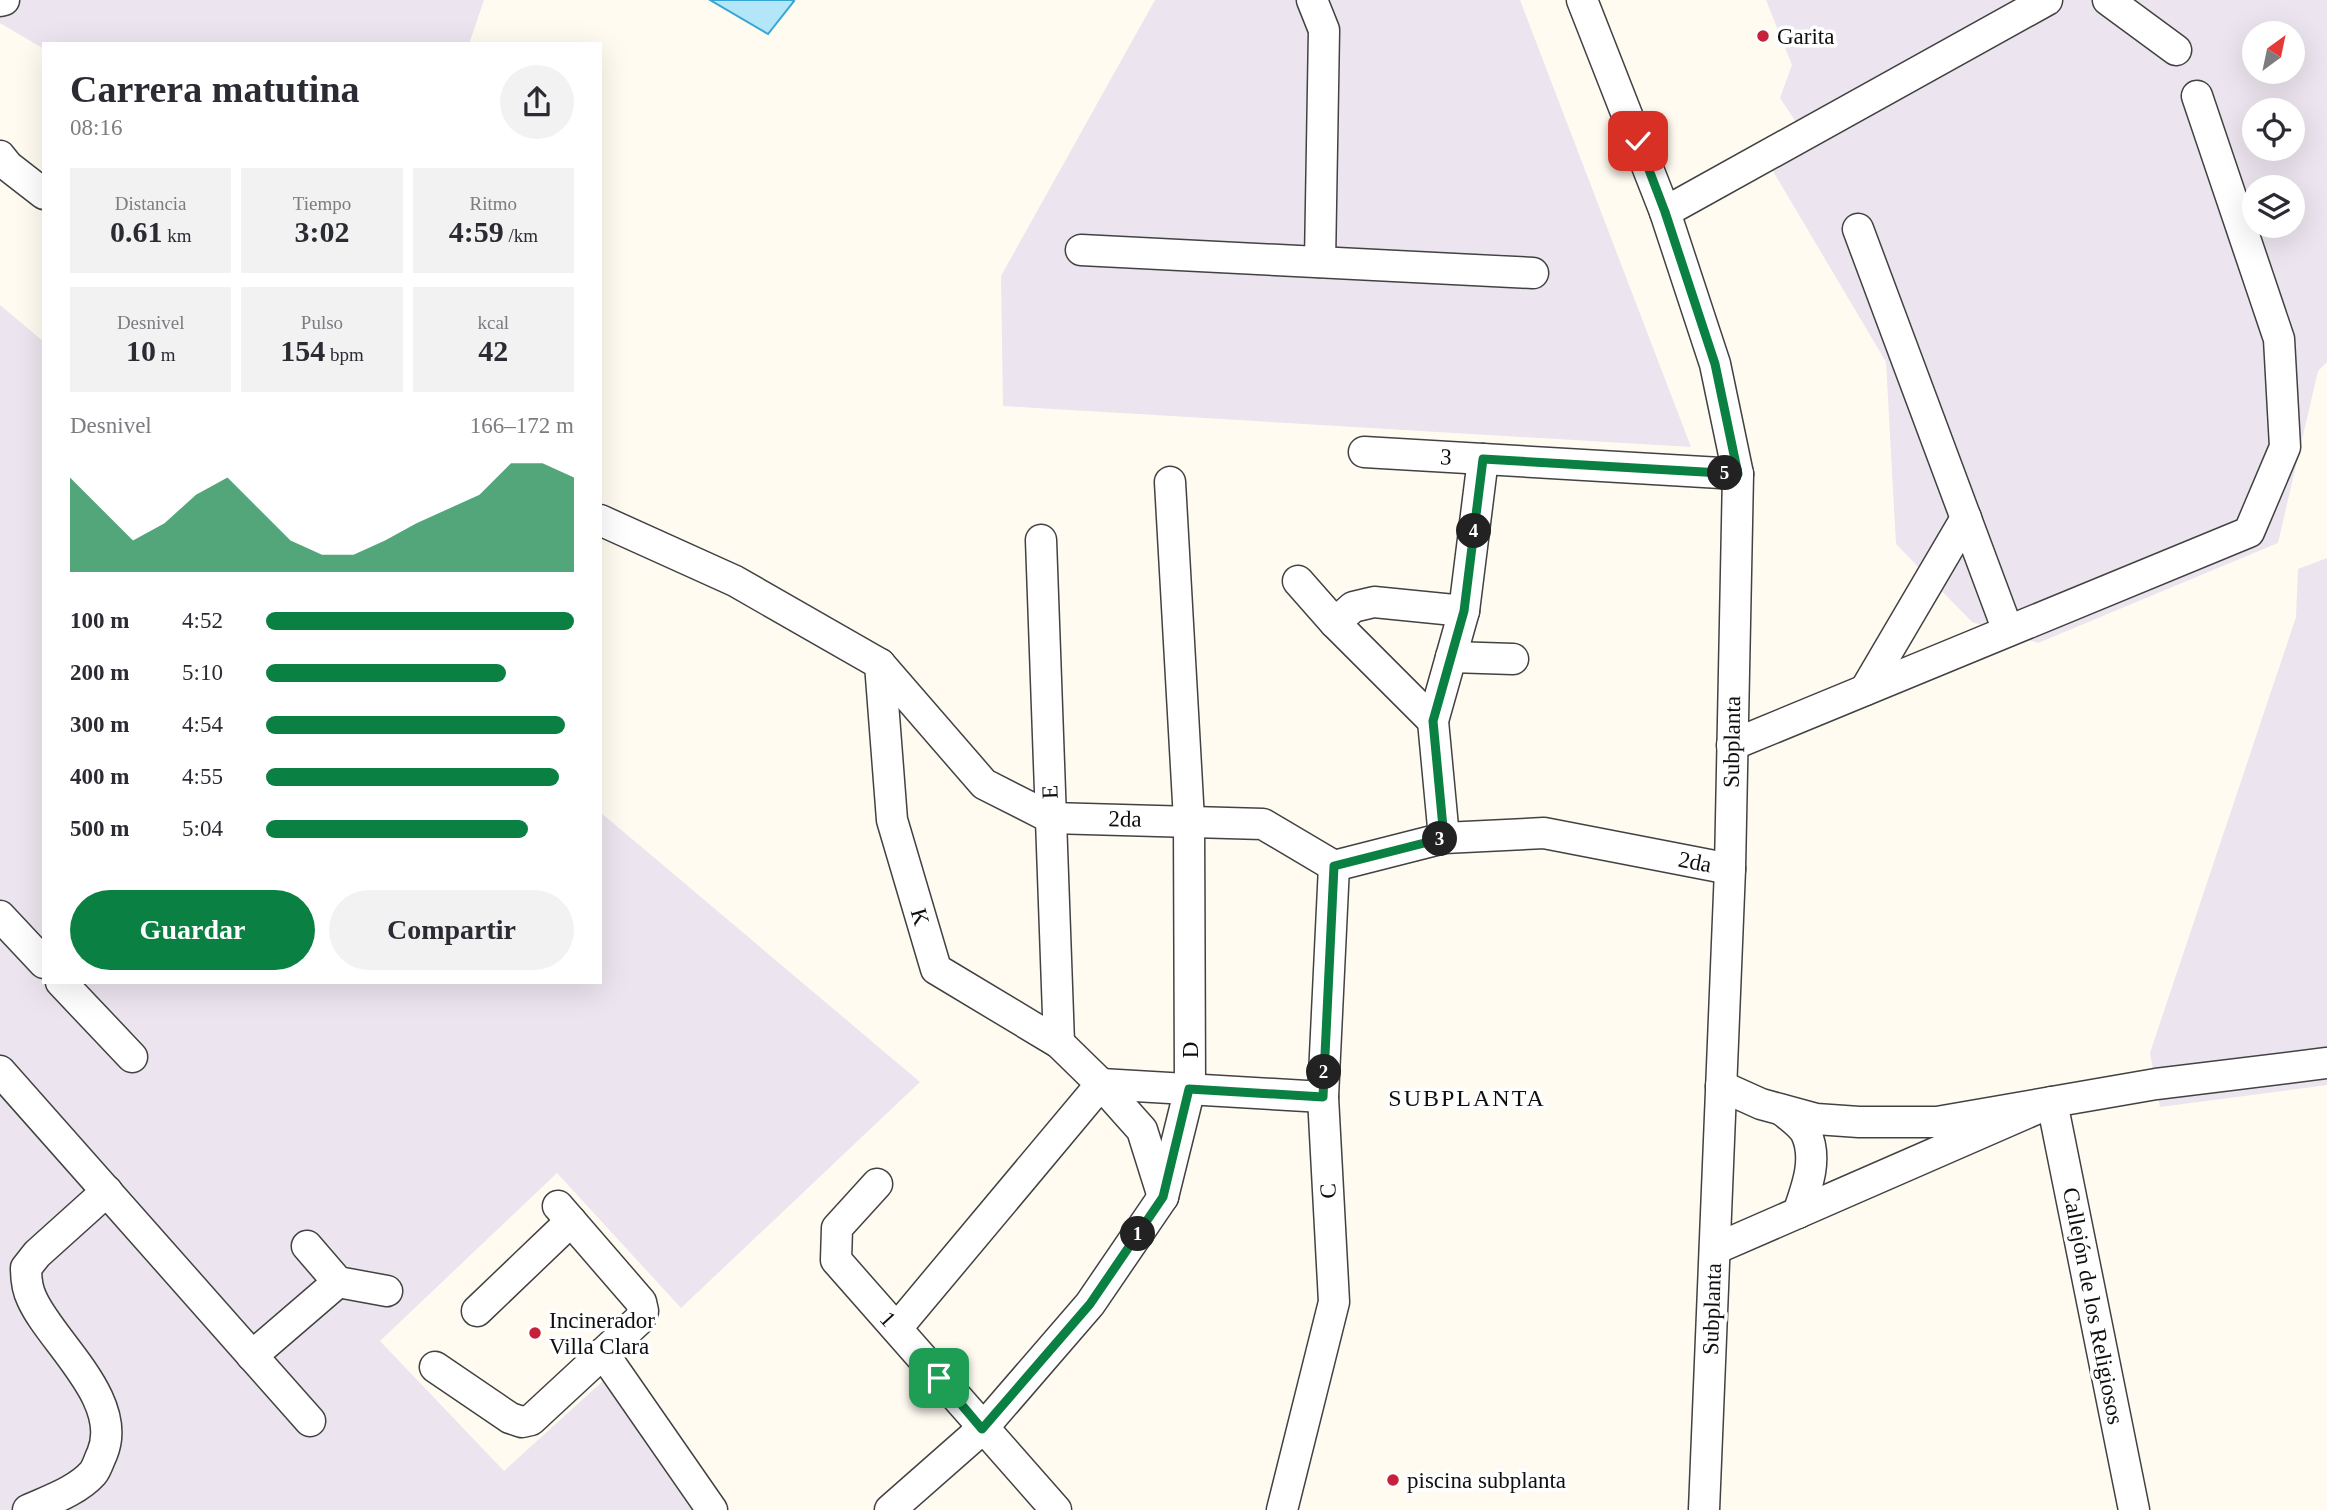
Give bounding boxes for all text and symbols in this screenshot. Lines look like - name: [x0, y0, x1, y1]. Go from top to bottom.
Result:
- north arrow: [2242, 21, 2305, 84]
- map controls: [2242, 21, 2305, 238]
- place label: Garita: [1777, 24, 1834, 49]
- marker: Garita: [1755, 28, 1771, 44]
- button: share: [500, 65, 574, 139]
- text: Carrera matutina: [70, 68, 360, 110]
- button: locate: [2242, 98, 2305, 161]
- pin: [1608, 111, 1668, 171]
- text: 08:16: [70, 115, 122, 140]
- icon: check: [1619, 122, 1657, 160]
- button: layers: [2242, 175, 2305, 238]
- text: Distancia: [115, 193, 187, 214]
- text: Tiempo: [293, 193, 351, 214]
- text: Ritmo: [470, 193, 517, 214]
- text: 0.61: [110, 215, 162, 248]
- text: 3:02: [294, 215, 349, 248]
- text: 4:59: [449, 215, 504, 248]
- text: km: [162, 225, 191, 246]
- text: /km: [504, 225, 538, 246]
- text: Desnivel: [117, 312, 184, 333]
- text: Pulso: [301, 312, 343, 333]
- text: kcal: [477, 312, 509, 333]
- text: 10: [126, 334, 156, 367]
- text: 154: [280, 334, 325, 367]
- text: 42: [478, 334, 508, 367]
- text: m: [156, 344, 175, 365]
- text: bpm: [325, 344, 364, 365]
- text: Desnivel: [70, 413, 152, 438]
- text: 166–172 m: [470, 413, 574, 438]
- street label: 3: [1440, 444, 1452, 470]
- pin: 5: [1708, 456, 1742, 490]
- text: 5: [1720, 462, 1729, 483]
- pin: 4: [1456, 514, 1492, 548]
- text: 4: [1469, 520, 1478, 541]
- text: 100 m: [70, 608, 129, 633]
- text: 4:52: [182, 608, 223, 633]
- text: 200 m: [70, 660, 129, 685]
- text: 5:10: [182, 660, 223, 685]
- street label: Subplanta: [1719, 696, 1745, 788]
- text: 300 m: [70, 712, 129, 737]
- text: 4:54: [182, 712, 223, 737]
- text: 400 m: [70, 764, 129, 789]
- text: 4:55: [182, 764, 223, 789]
- street label: E: [1037, 785, 1063, 799]
- street label: 2da: [1108, 806, 1142, 832]
- text: 500 m: [70, 816, 129, 841]
- text: 5:04: [182, 816, 223, 841]
- pin: 3: [1422, 822, 1458, 856]
- text: 3: [1435, 828, 1444, 849]
- street label: 2da: [1676, 847, 1714, 877]
- button: Guardar: [70, 890, 315, 970]
- button: Compartir: [329, 890, 574, 970]
- street label: K: [906, 906, 934, 929]
- street label: D: [1178, 1042, 1203, 1058]
- pin: 2: [1306, 1054, 1342, 1090]
- text: 2: [1319, 1061, 1328, 1082]
- district label: SUBPLANTA: [1388, 1085, 1546, 1111]
- street label: C: [1315, 1183, 1341, 1199]
- street label: Callejón de los Religiosos: [2058, 1185, 2128, 1427]
- pin: 1: [1120, 1216, 1156, 1252]
- text: 1: [1133, 1223, 1142, 1244]
- street label: Subplanta: [1698, 1263, 1726, 1355]
- street label: 1: [875, 1306, 901, 1332]
- place label: Incinerador Villa Clara: [549, 1308, 655, 1359]
- marker: Incinerador Villa Clara: [527, 1325, 543, 1341]
- pin: [909, 1348, 969, 1408]
- icon: arrive: [920, 1359, 958, 1397]
- place label: piscina subplanta: [1407, 1468, 1566, 1493]
- marker: piscina subplanta: [1385, 1472, 1401, 1488]

